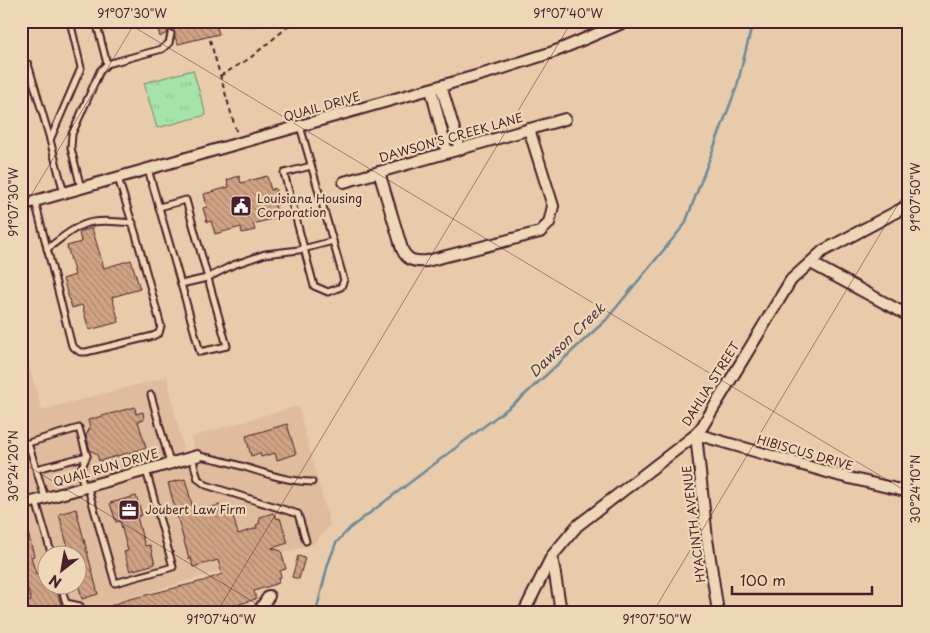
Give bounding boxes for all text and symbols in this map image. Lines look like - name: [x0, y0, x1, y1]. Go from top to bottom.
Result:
- text: 91°07'30"W: [97, 4, 168, 22]
- text: 91°07'40"W: [533, 4, 603, 22]
- street label: QUAIL DRIVE: [281, 87, 362, 126]
- street label: DAWSON'S CREEK LANE: [376, 108, 525, 166]
- text: 91°07'50"W: [906, 162, 924, 232]
- text: 91°07'30"W: [4, 166, 22, 237]
- place label: Louisiana Housing Corporation: [257, 189, 362, 221]
- public building icon: Louisiana Housing Corporation: [229, 194, 253, 218]
- water label: Dawson Creek: [524, 297, 611, 382]
- street label: DAHLIA STREET: [677, 337, 744, 429]
- text: 30°24'20"N: [4, 430, 22, 502]
- street label: HIBISCUS DRIVE: [755, 430, 855, 474]
- street label: QUAIL RUN DRIVE: [51, 443, 160, 491]
- text: 30°24'10"N: [906, 455, 924, 524]
- street label: HYACINTH AVENUE: [677, 465, 709, 584]
- office icon: Joubert Law Firm: [117, 498, 141, 522]
- place label: Joubert Law Firm: [145, 500, 246, 518]
- north arrow: [38, 546, 88, 596]
- scale bar: [732, 563, 872, 595]
- text: 100 m: [740, 568, 786, 591]
- text: N: [45, 570, 65, 593]
- text: 91°07'40"W: [186, 610, 256, 628]
- text: 91°07'50"W: [622, 610, 692, 628]

